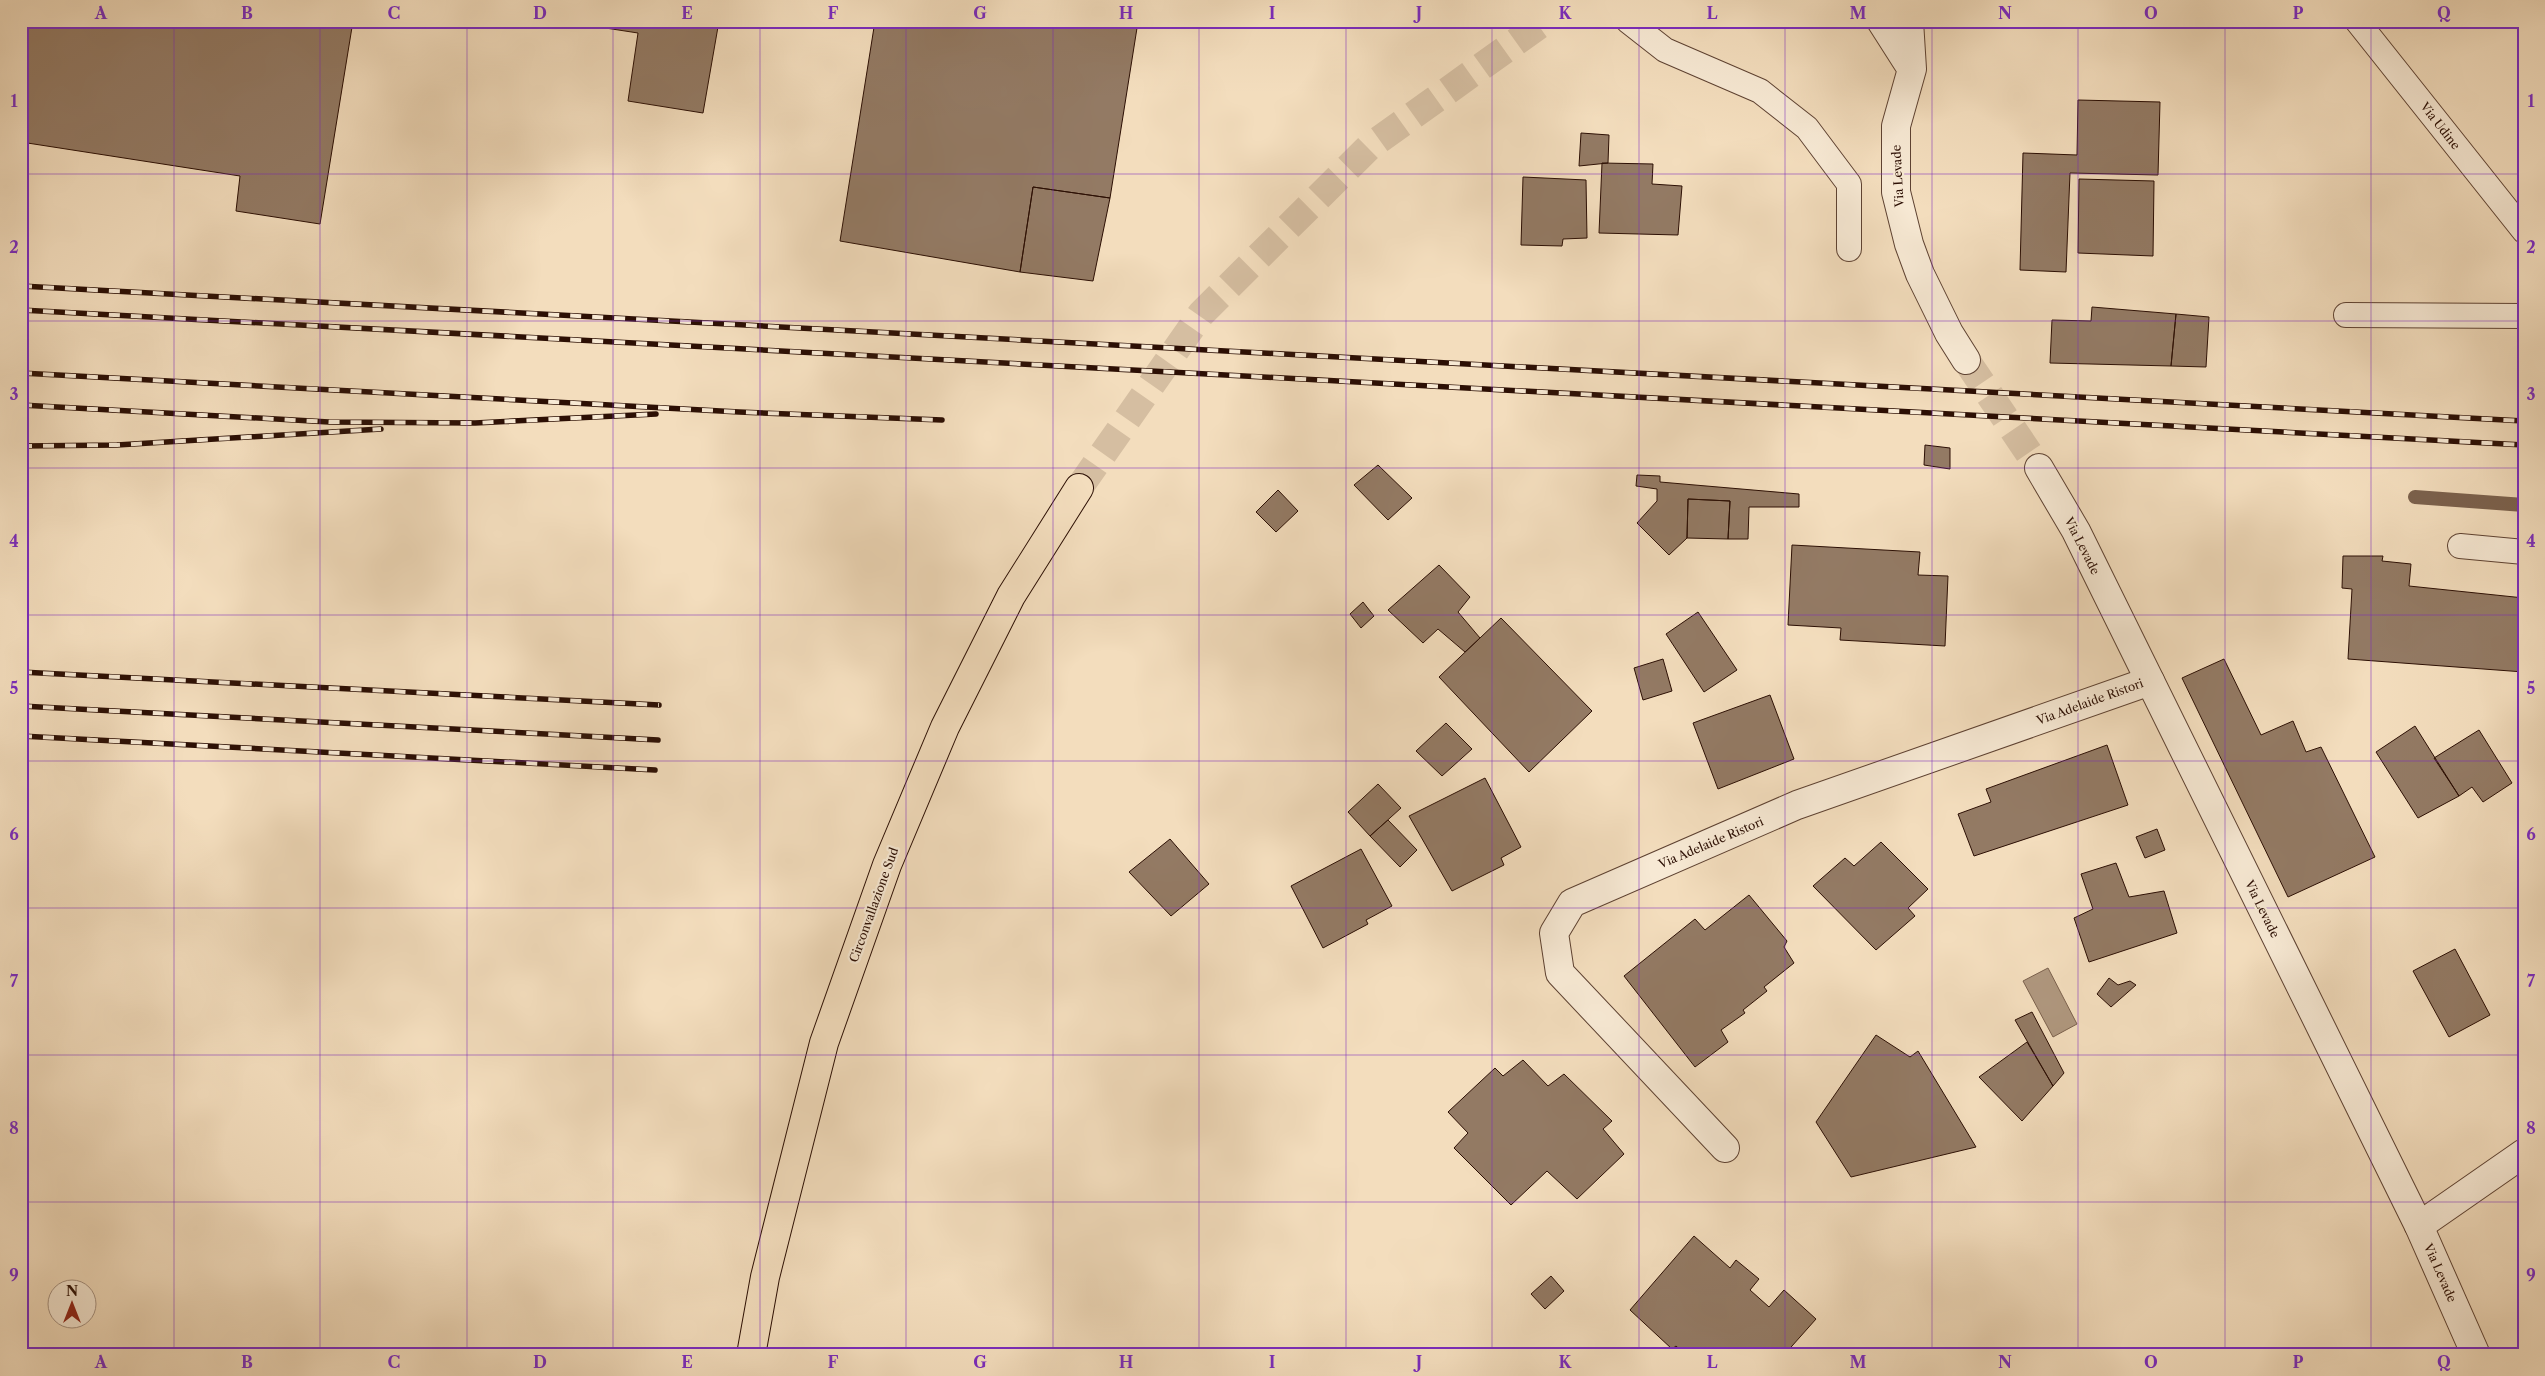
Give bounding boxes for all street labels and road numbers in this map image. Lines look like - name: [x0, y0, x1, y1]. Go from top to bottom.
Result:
- street label: Via Udine: [2417, 98, 2464, 153]
- street label: Via Levade: [1888, 144, 1907, 209]
- street label: Via Levade: [2061, 514, 2103, 577]
- street label: Via Adelaide Ristori: [2033, 675, 2146, 728]
- street label: Via Adelaide Ristori: [1655, 814, 1766, 872]
- street label: Circonvallazione Sud: [846, 845, 902, 964]
- street label: Via Levade: [2242, 876, 2283, 940]
- street label: Via Levade: [2420, 1240, 2460, 1305]

